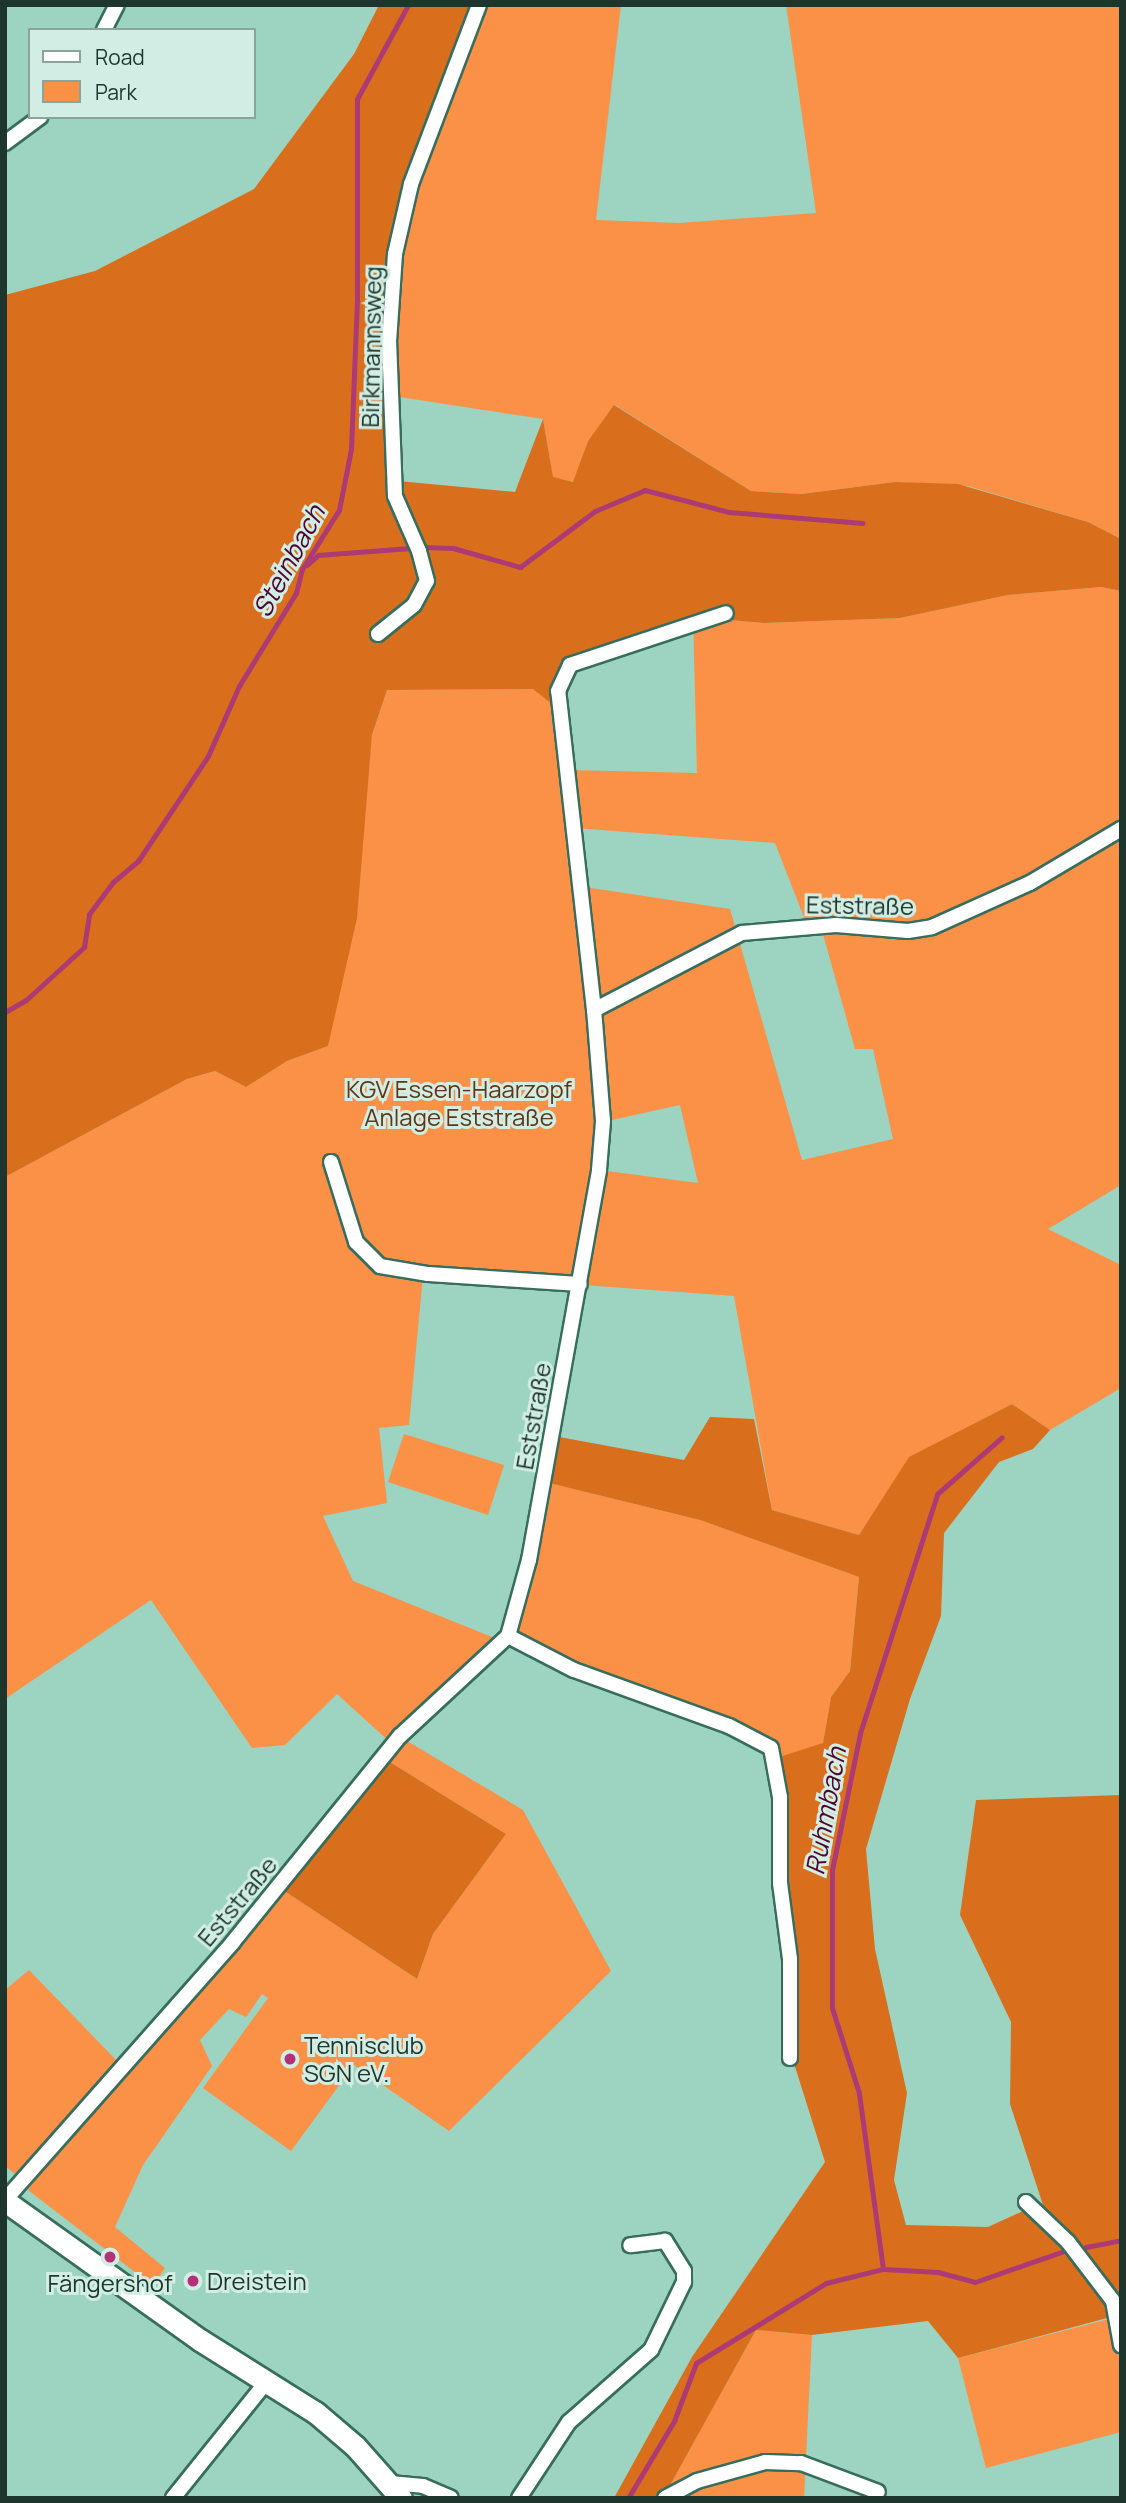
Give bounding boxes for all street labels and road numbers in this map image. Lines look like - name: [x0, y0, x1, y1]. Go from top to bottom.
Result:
- street label: Birkmannsweg: [355, 266, 387, 428]
- street label: Eststraße: [806, 890, 914, 920]
- street label: Eststraße: [509, 1360, 557, 1472]
- street label: Eststraße: [191, 1850, 283, 1952]

